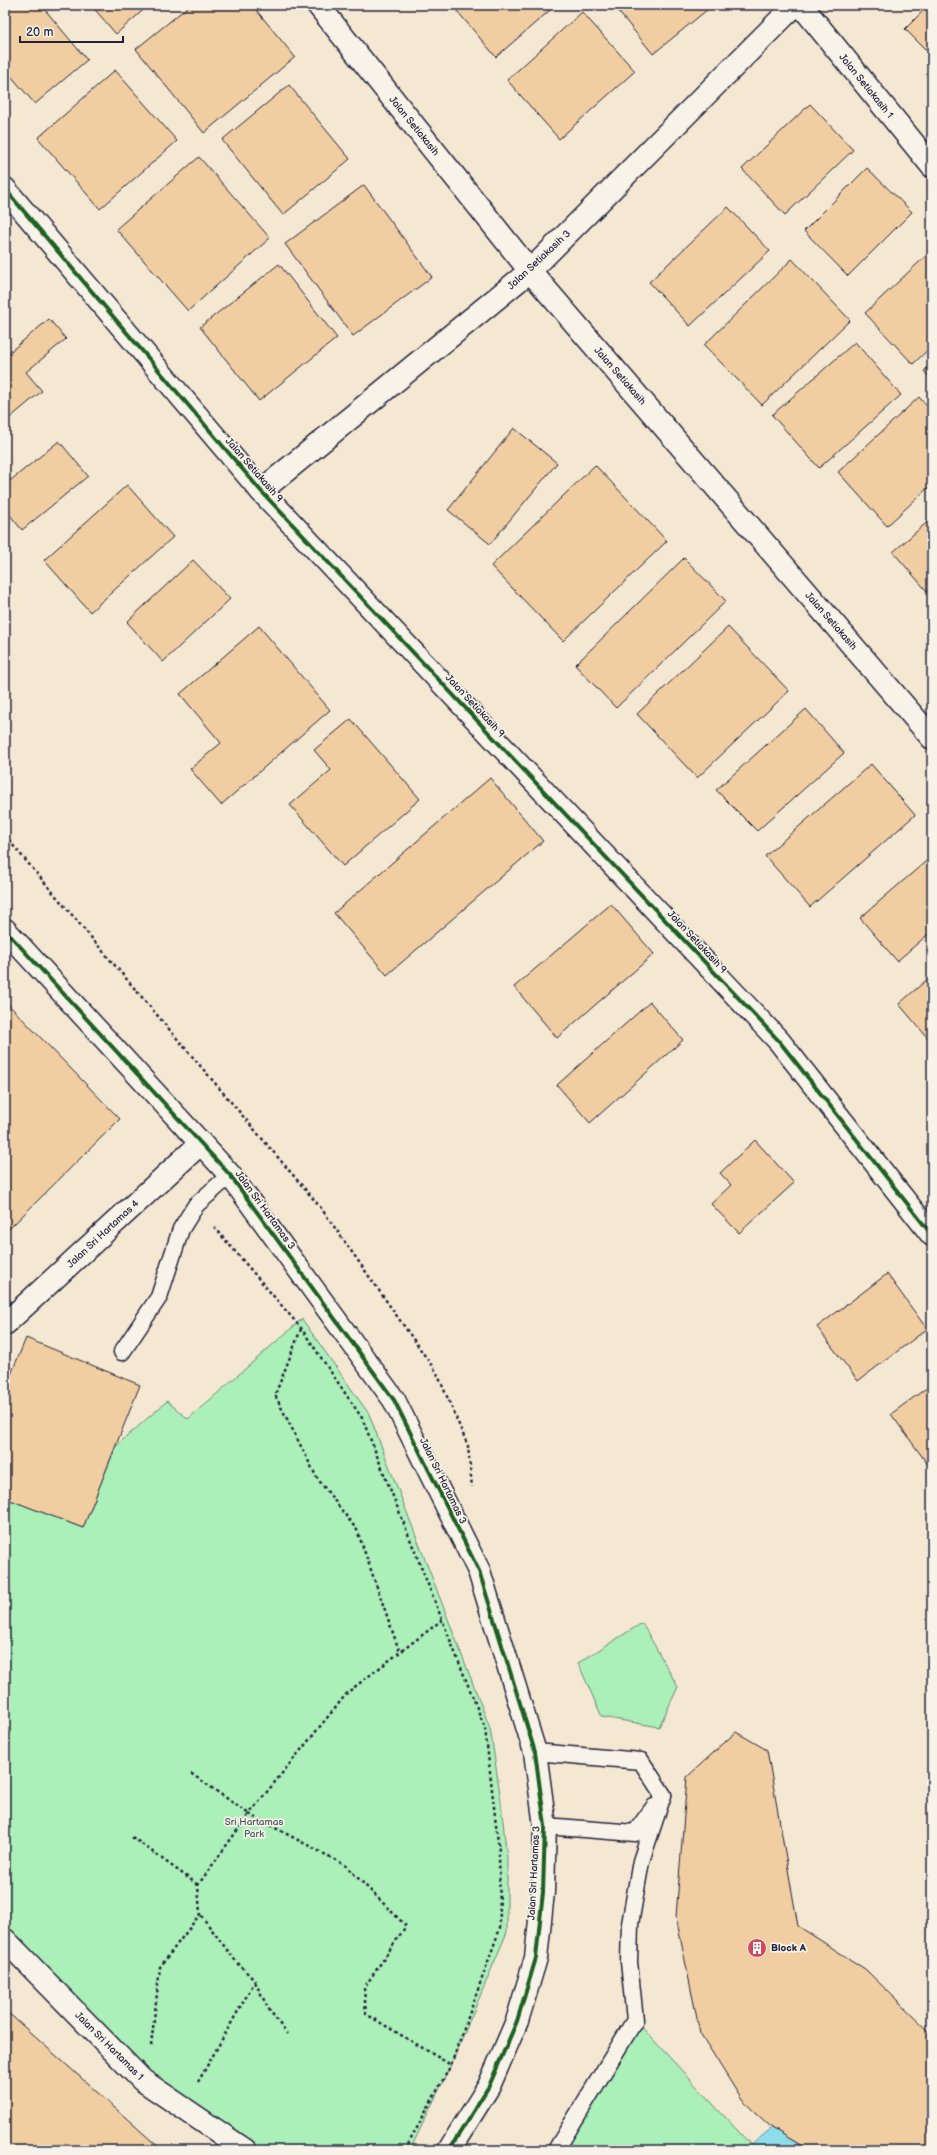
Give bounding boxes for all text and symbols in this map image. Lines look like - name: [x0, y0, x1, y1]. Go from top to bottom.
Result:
- scale bar: [20, 18, 123, 44]
- text: 20 m: [26, 25, 53, 40]
- street label: Jalan Setiakasih 1: [836, 51, 896, 121]
- street label: Jalan Setiakasih: [386, 94, 442, 158]
- street label: Jalan Setiakasih 3: [505, 228, 573, 292]
- street label: Jalan Setiakasih: [592, 345, 649, 408]
- street label: Jalan Setiakasih 9: [223, 435, 285, 505]
- street label: Jalan Setiakasih: [803, 590, 860, 653]
- street label: Jalan Setiakasih 9: [443, 672, 507, 740]
- street label: Jalan Setiakasih 9: [665, 908, 729, 976]
- street label: Jalan Sri Hartamas 3: [232, 1168, 298, 1252]
- street label: Jalan Sri Hartamas 4: [64, 1198, 142, 1270]
- street label: Jalan Sri Hartamas 3: [417, 1436, 469, 1526]
- park label: Sri Hartamas Park: [225, 1816, 283, 1840]
- street label: Jalan Sri Hartamas 3: [526, 1826, 542, 1920]
- building icon: Block A: [746, 1937, 768, 1959]
- place label: Block A: [771, 1942, 807, 1954]
- street label: Jalan Sri Hartamas 1: [72, 2009, 146, 2083]

